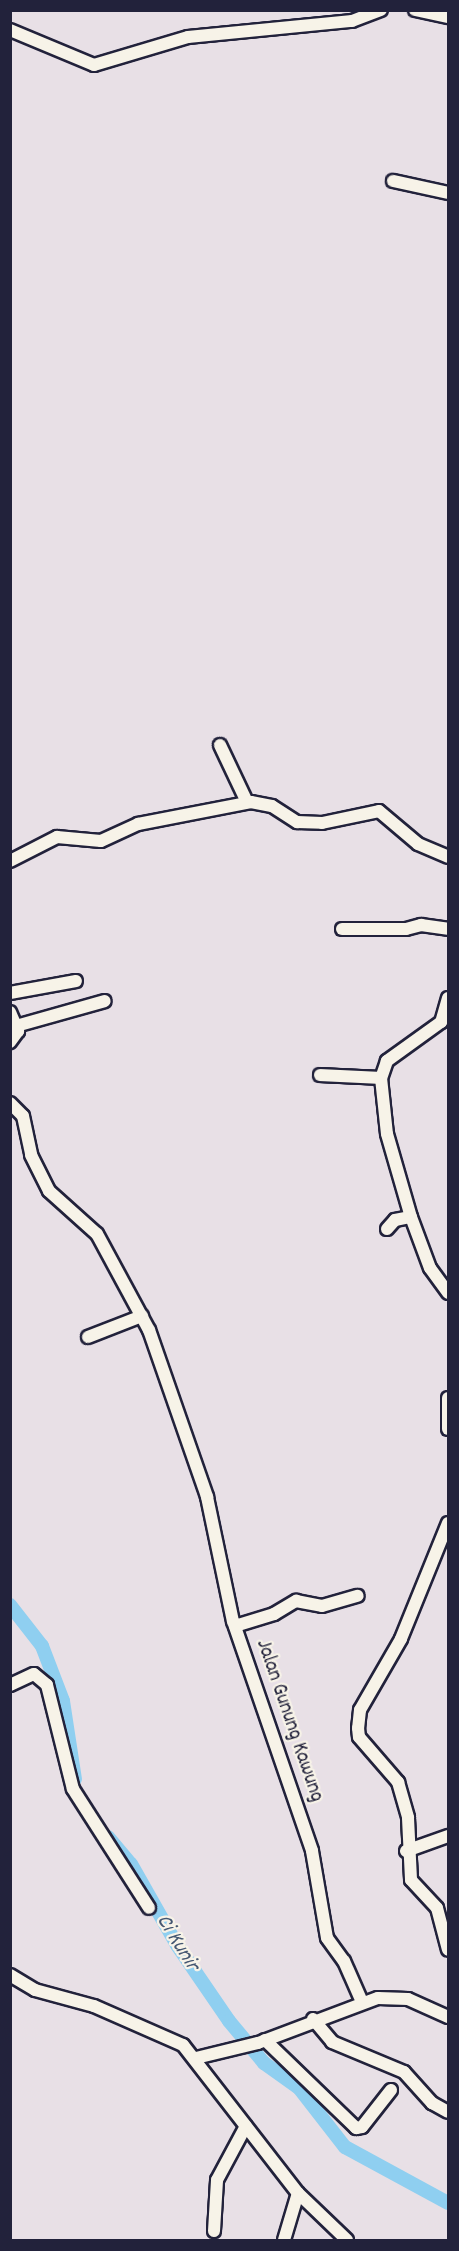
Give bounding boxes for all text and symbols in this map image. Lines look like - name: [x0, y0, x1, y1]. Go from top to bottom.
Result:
- street label: Jalan Gunung Kawung: [249, 1637, 329, 1805]
- water label: Ci Kunir: [149, 1910, 205, 1976]

